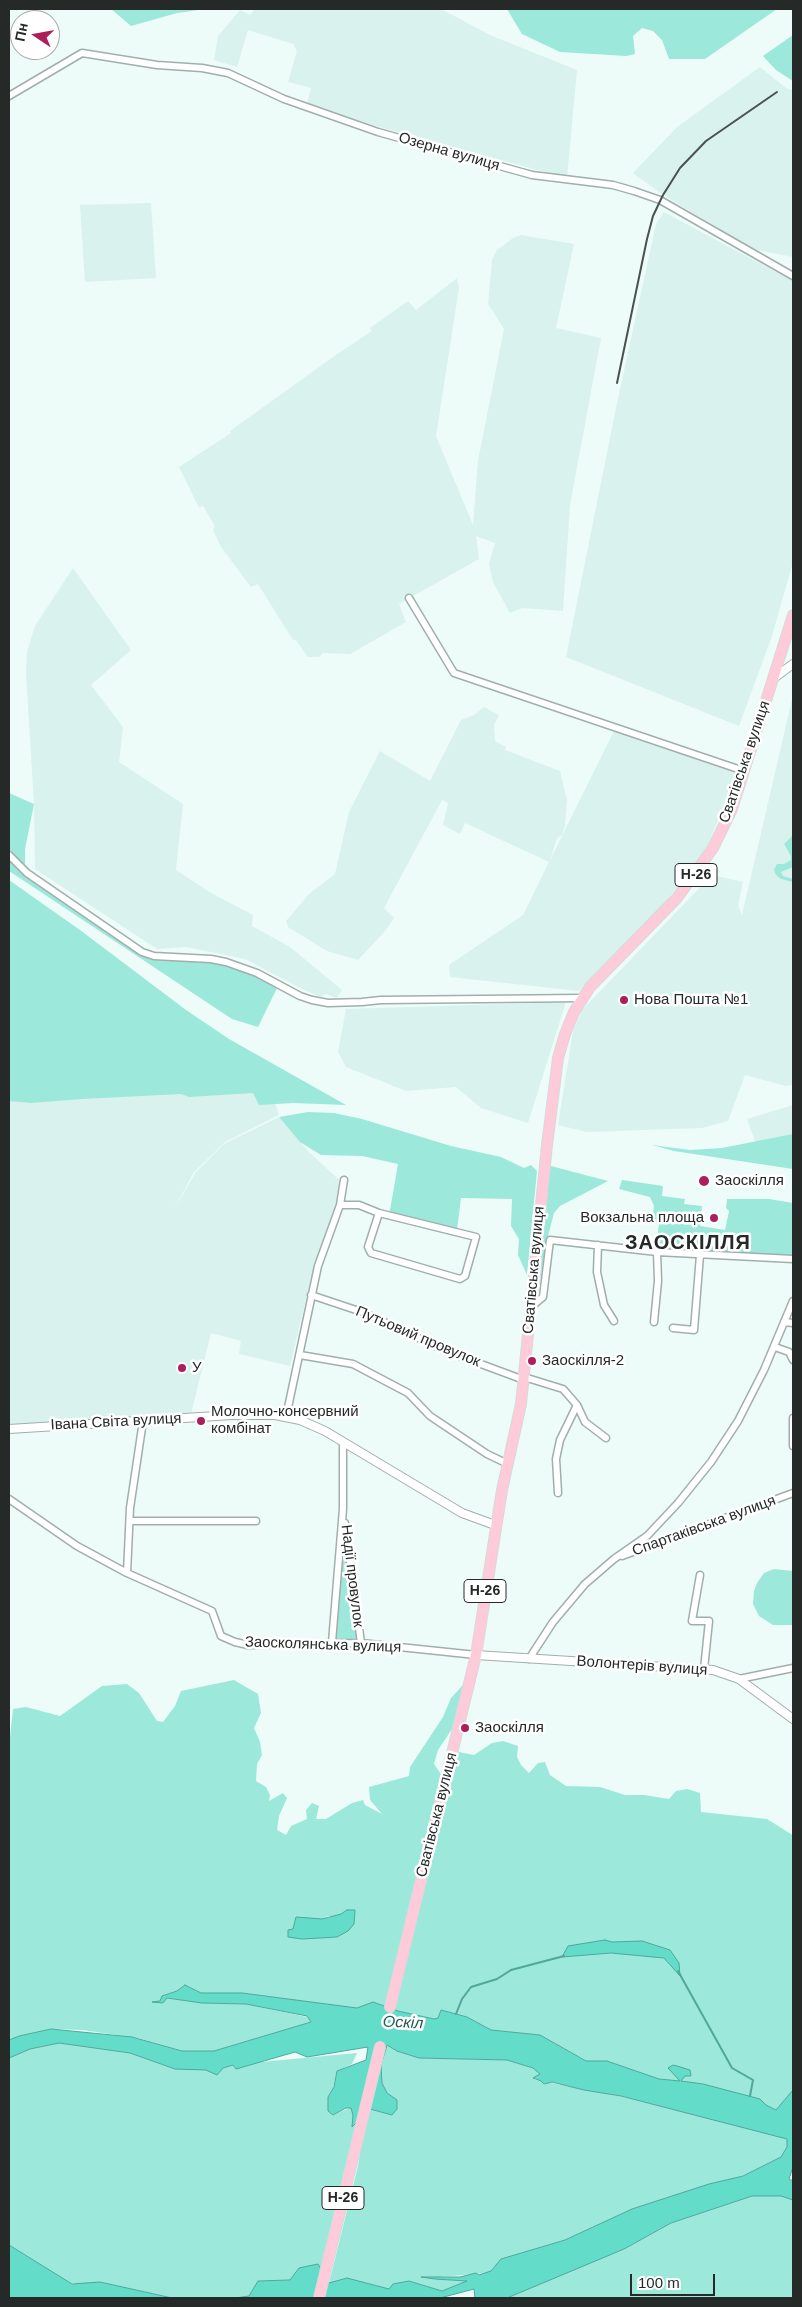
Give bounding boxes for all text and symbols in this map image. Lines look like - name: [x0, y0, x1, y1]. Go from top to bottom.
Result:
- north arrow: [10, 10, 60, 60]
- text: Пн: [12, 21, 31, 43]
- street label: Озерна вулиця: [396, 129, 502, 175]
- street label: Сватівська вулиця: [716, 699, 774, 825]
- road number: Н-26: [675, 864, 717, 886]
- place label: Нова Пошта №1: [634, 991, 748, 1009]
- marker: Нова Пошта №1: [618, 994, 630, 1006]
- place label: Заоскiлля: [715, 1172, 784, 1190]
- marker: Заоскiлля: [697, 1174, 711, 1188]
- street label: Сватівська вулиця: [519, 1205, 549, 1335]
- place label: Вокзальна площа: [580, 1209, 704, 1227]
- marker: Вокзальна площа: [708, 1212, 720, 1224]
- district label: ЗАОСКIЛЛЯ: [624, 1231, 752, 1255]
- street label: Путьовий провулок: [353, 1303, 483, 1371]
- place label: Заоскілля-2: [542, 1352, 624, 1370]
- marker: Заоскілля-2: [526, 1355, 538, 1367]
- place label: У: [192, 1359, 202, 1377]
- marker: У: [176, 1362, 188, 1374]
- place label: Молочно-консервний комбінат: [211, 1403, 359, 1438]
- street label: Івана Світа вулиця: [50, 1410, 182, 1434]
- marker: Молочно-консервний комбінат: [195, 1415, 207, 1427]
- street label: Спартаківська вулиця: [630, 1492, 778, 1560]
- street label: Надії провулок: [337, 1524, 367, 1628]
- road number: Н-26: [464, 1580, 506, 1602]
- street label: Заосколянська вулиця: [244, 1633, 402, 1657]
- street label: Волонтерів вулиця: [576, 1652, 708, 1680]
- place label: Заоскілля: [475, 1719, 544, 1737]
- marker: Заоскілля: [459, 1722, 471, 1734]
- street label: Сватівська вулиця: [413, 1751, 461, 1879]
- water label: Оскіл: [382, 2012, 424, 2034]
- road number: Н-26: [322, 2186, 364, 2210]
- scale bar: [632, 2264, 717, 2296]
- text: 100 m: [638, 2274, 680, 2291]

